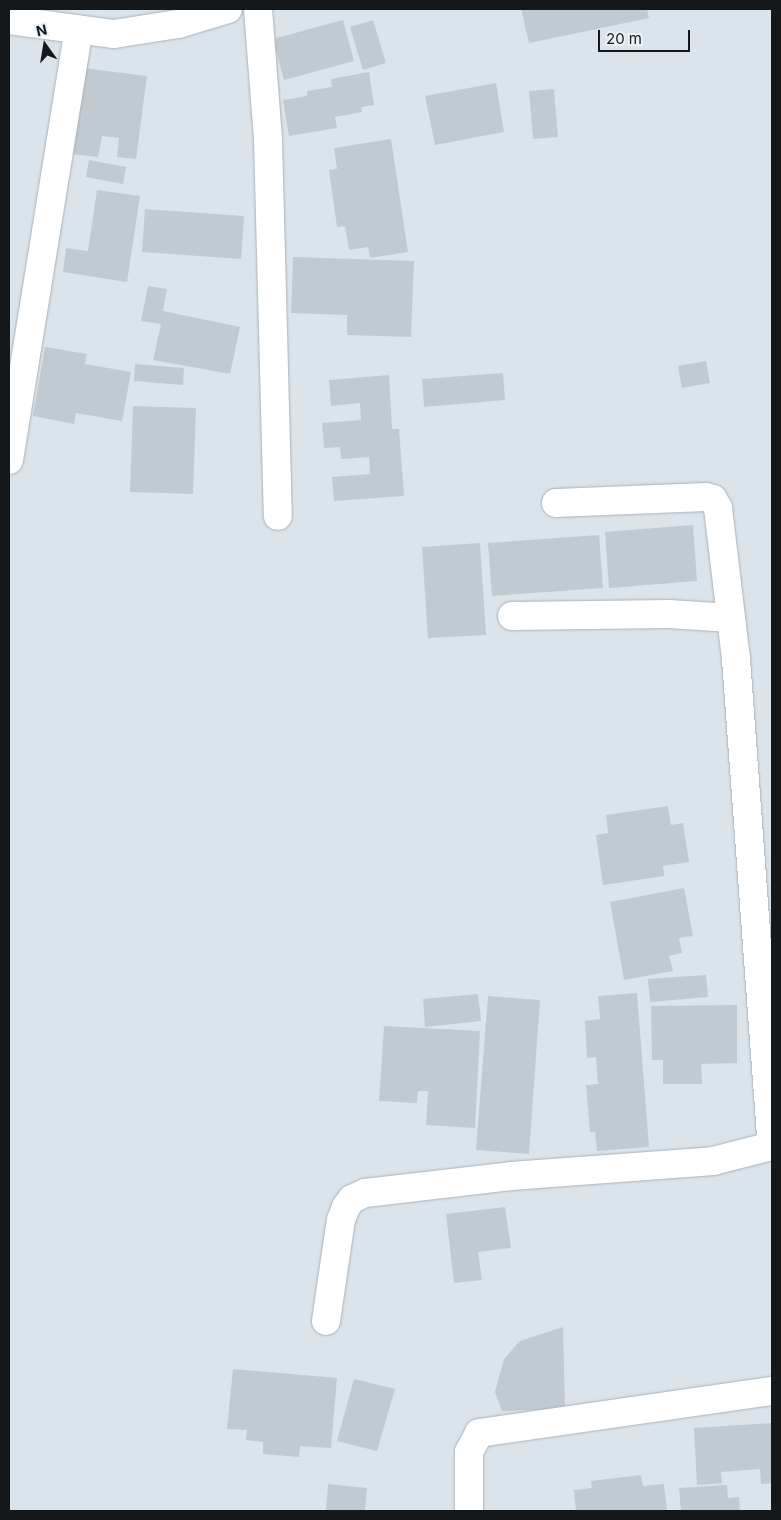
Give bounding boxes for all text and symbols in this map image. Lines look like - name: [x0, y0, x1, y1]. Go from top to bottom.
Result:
- north arrow: [20, 20, 70, 70]
- text: N: [34, 20, 49, 39]
- scale bar: [601, 20, 694, 52]
- text: 20 m: [606, 29, 642, 48]

